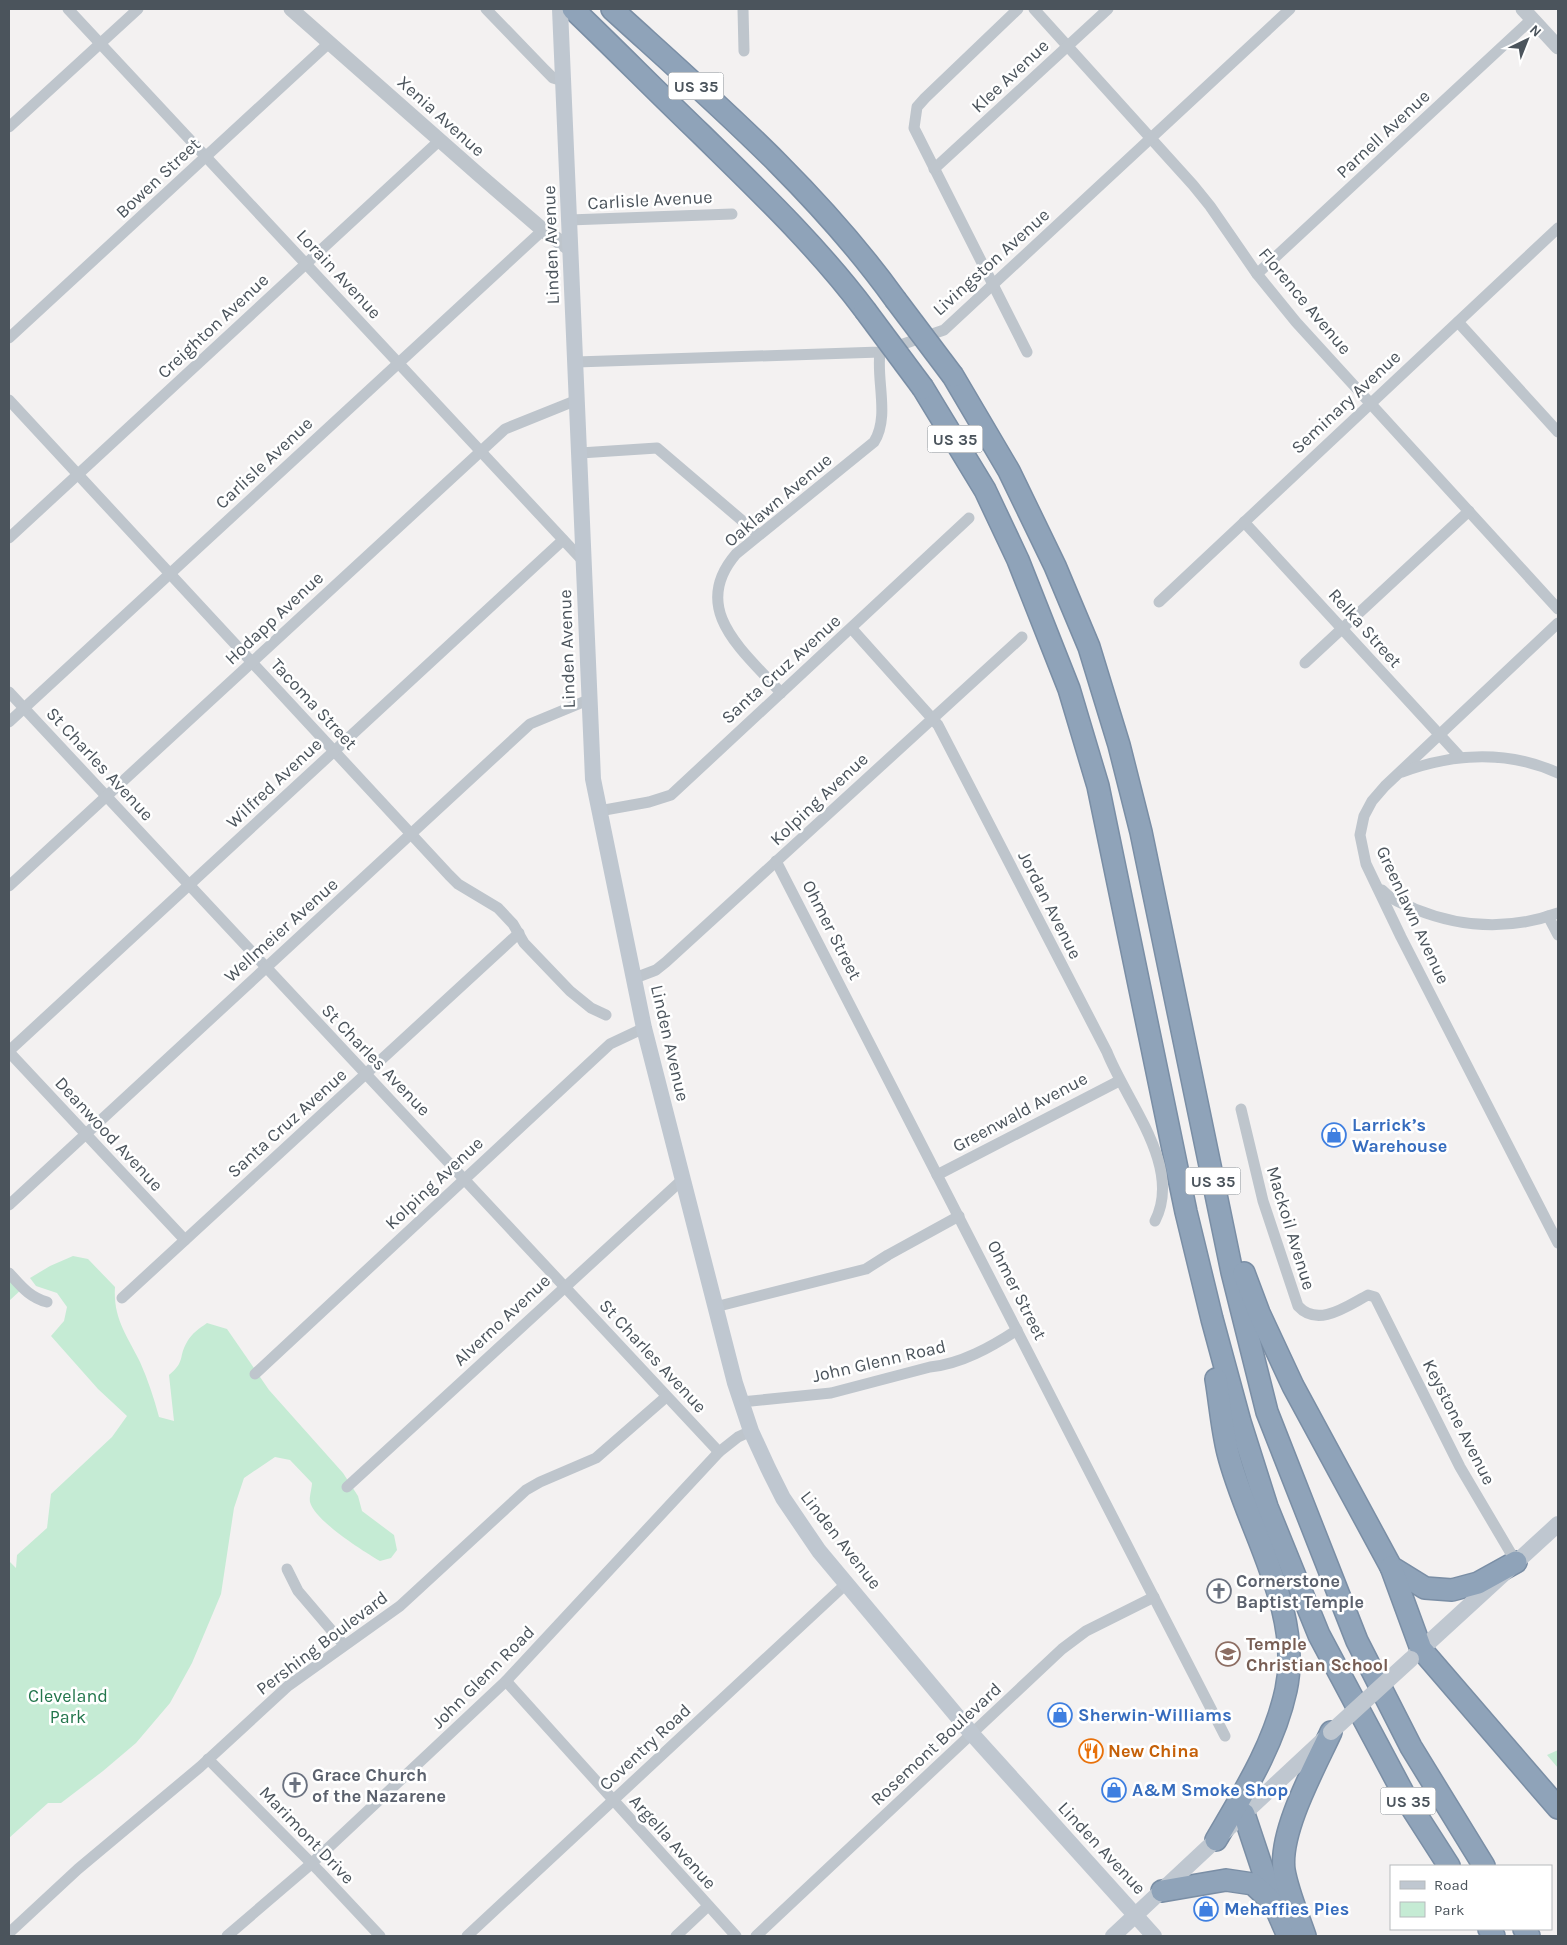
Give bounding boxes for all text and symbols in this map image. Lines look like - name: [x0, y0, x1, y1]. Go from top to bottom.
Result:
- north arrow: [1502, 15, 1552, 65]
- text: N: [1526, 21, 1545, 41]
- street label: Klee Avenue: [967, 35, 1053, 117]
- street label: Xenia Avenue: [393, 71, 489, 161]
- road number: US 35: [668, 72, 724, 100]
- street label: Parnell Avenue: [1332, 85, 1434, 183]
- street label: Bowen Street: [111, 133, 205, 223]
- street label: Linden Avenue: [538, 185, 564, 305]
- street label: Carlisle Avenue: [587, 186, 713, 214]
- street label: Livingston Avenue: [928, 204, 1054, 320]
- street label: Lorain Avenue: [292, 225, 386, 323]
- street label: Florence Avenue: [1254, 243, 1356, 359]
- street label: Creighton Avenue: [153, 269, 273, 383]
- street label: Seminary Avenue: [1287, 346, 1405, 458]
- street label: Carlisle Avenue: [211, 412, 317, 514]
- road number: US 35: [928, 426, 982, 452]
- street label: Oaklawn Avenue: [720, 448, 836, 552]
- street label: Hodapp Avenue: [220, 567, 328, 669]
- street label: Relka Street: [1324, 584, 1406, 672]
- street label: Linden Avenue: [554, 589, 580, 709]
- street label: Santa Cruz Avenue: [717, 610, 845, 728]
- street label: Tacoma Street: [266, 654, 362, 754]
- street label: St Charles Avenue: [42, 703, 158, 825]
- street label: Wilfred Avenue: [222, 733, 326, 833]
- street label: Kolping Avenue: [765, 748, 873, 850]
- street label: Greenlawn Avenue: [1371, 842, 1455, 988]
- street label: Jordan Avenue: [1013, 847, 1087, 963]
- street label: Wellmeier Avenue: [220, 873, 342, 987]
- street label: Ohmer Street: [798, 877, 867, 984]
- street label: Linden Avenue: [646, 983, 694, 1103]
- street label: St Charles Avenue: [317, 999, 435, 1121]
- street label: Santa Cruz Avenue: [223, 1064, 351, 1182]
- street label: Greenwald Avenue: [949, 1067, 1091, 1157]
- street label: Deanwood Avenue: [50, 1072, 168, 1196]
- place label: Larrick’s Warehouse: [1352, 1114, 1447, 1157]
- shop icon: Larrick’s Warehouse: [1321, 1122, 1347, 1148]
- street label: Kolping Avenue: [380, 1132, 488, 1234]
- street label: Mackoil Avenue: [1262, 1163, 1320, 1293]
- road number: US 35: [1186, 1168, 1240, 1194]
- street label: Ohmer Street: [983, 1237, 1052, 1344]
- street label: Alverno Avenue: [449, 1270, 555, 1370]
- street label: St Charles Avenue: [595, 1295, 711, 1417]
- street label: John Glenn Road: [810, 1335, 948, 1387]
- street label: Keystone Avenue: [1418, 1355, 1500, 1489]
- street label: Linden Avenue: [796, 1486, 886, 1594]
- place label: Cornerstone Baptist Temple: [1236, 1570, 1364, 1613]
- church icon: Cornerstone Baptist Temple: [1206, 1578, 1232, 1604]
- street label: Pershing Boulevard: [252, 1586, 392, 1700]
- street label: John Glenn Road: [427, 1621, 539, 1733]
- place label: Temple Christian School: [1246, 1633, 1388, 1676]
- school or university icon: Temple Christian School: [1215, 1641, 1241, 1667]
- street label: Rosemont Boulevard: [866, 1678, 1006, 1810]
- park label: Cleveland Park: [28, 1685, 108, 1728]
- street label: Coventry Road: [595, 1699, 695, 1795]
- shop icon: Sherwin-Williams: [1047, 1702, 1073, 1728]
- place label: Sherwin-Williams: [1078, 1704, 1232, 1726]
- restaurant icon: New China: [1078, 1738, 1104, 1764]
- place label: New China: [1108, 1740, 1199, 1762]
- place label: Grace Church of the Nazarene: [312, 1764, 446, 1807]
- church icon: Grace Church of the Nazarene: [282, 1772, 308, 1798]
- shop icon: A&M Smoke Shop: [1101, 1777, 1127, 1803]
- place label: A&M Smoke Shop: [1132, 1779, 1288, 1801]
- street label: Marimont Drive: [255, 1781, 359, 1889]
- road number: US 35: [1380, 1788, 1436, 1814]
- street label: Argella Avenue: [625, 1790, 721, 1894]
- street label: Linden Avenue: [1053, 1797, 1151, 1899]
- legend: [1390, 1865, 1552, 1930]
- text: Road: [1434, 1876, 1469, 1894]
- shop icon: Mehaffies Pies: [1193, 1896, 1219, 1922]
- place label: Mehaffies Pies: [1224, 1898, 1349, 1920]
- text: Park: [1434, 1901, 1464, 1919]

